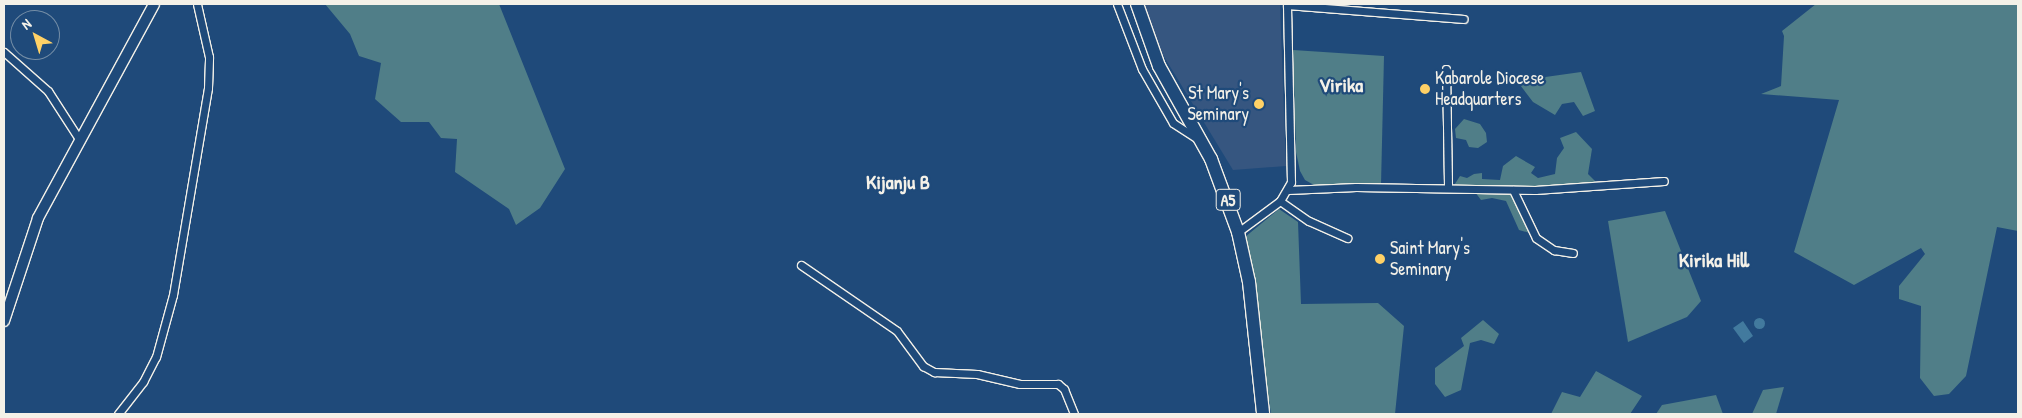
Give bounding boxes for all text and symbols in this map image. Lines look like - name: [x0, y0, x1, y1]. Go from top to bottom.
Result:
- north arrow: [10, 10, 60, 60]
- text: N: [17, 14, 35, 33]
- place label: Kabarole Diocese Headquarters: [1435, 68, 1544, 110]
- district label: Virika: [1319, 72, 1363, 96]
- place label: St Mary's Seminary: [1188, 83, 1249, 126]
- marker: Kabarole Diocese Headquarters: [1419, 83, 1431, 95]
- marker: St Mary's Seminary: [1253, 98, 1265, 110]
- district label: Kijanju B: [866, 169, 930, 193]
- road number: A5: [1216, 186, 1240, 214]
- place label: Saint Mary's Seminary: [1390, 238, 1470, 280]
- district label: Kirika Hill: [1679, 247, 1749, 271]
- marker: Saint Mary's Seminary: [1374, 253, 1386, 265]

